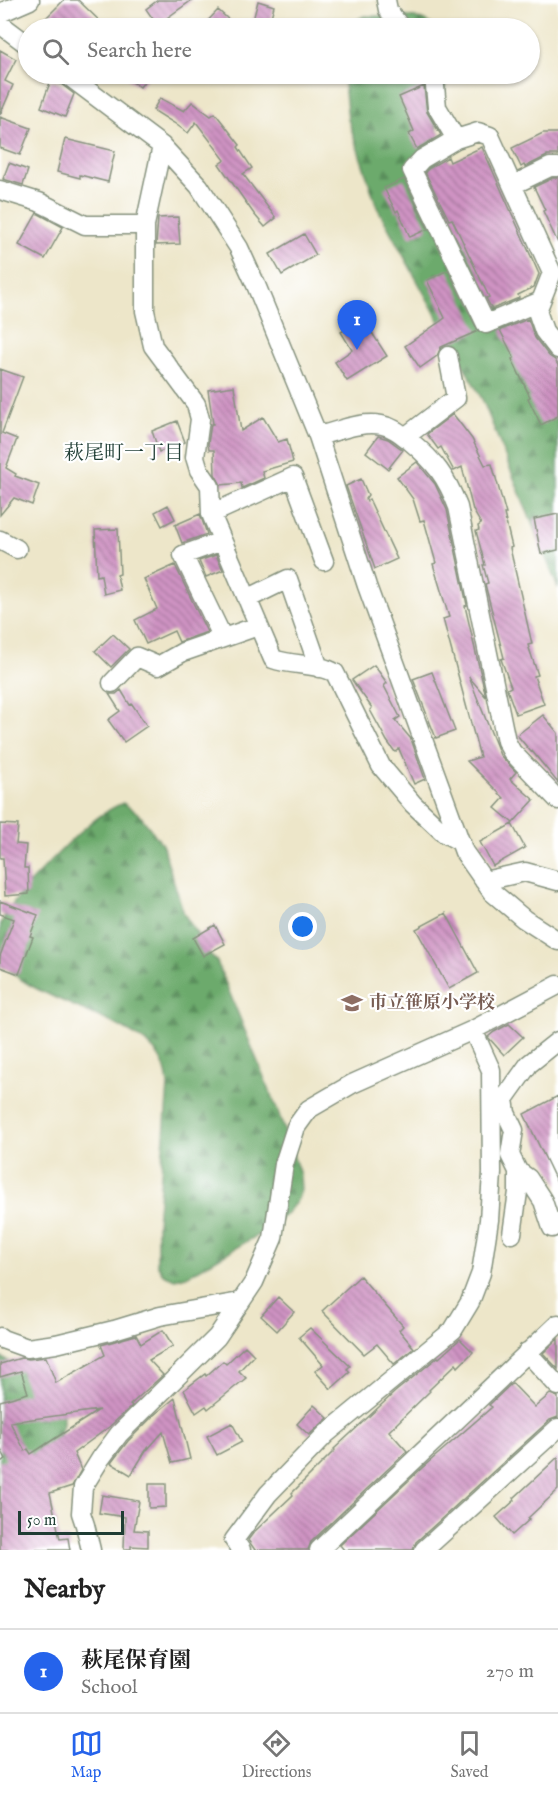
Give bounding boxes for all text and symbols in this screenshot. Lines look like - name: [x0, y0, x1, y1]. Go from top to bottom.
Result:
- search box: [18, 18, 540, 84]
- icon: search: [39, 35, 72, 68]
- text: Search here: [87, 37, 192, 65]
- pin: 1: [338, 300, 376, 350]
- district label: 萩尾町一丁目: [64, 441, 184, 466]
- your location: [288, 912, 317, 941]
- school or university icon: 市立笹原小学校: [340, 991, 364, 1015]
- place label: 市立笹原小学校: [369, 992, 495, 1015]
- scale bar: [18, 1508, 124, 1536]
- text: 50 m: [27, 1511, 56, 1531]
- text: Nearby: [24, 1573, 105, 1606]
- text: 萩尾保育園: [81, 1647, 191, 1675]
- text: 1: [40, 1659, 47, 1684]
- text: 270 m: [486, 1659, 534, 1684]
- text: School: [81, 1675, 137, 1700]
- tab: Map: [70, 1727, 103, 1783]
- tab: Directions: [242, 1727, 311, 1783]
- tab: Saved: [451, 1727, 488, 1783]

